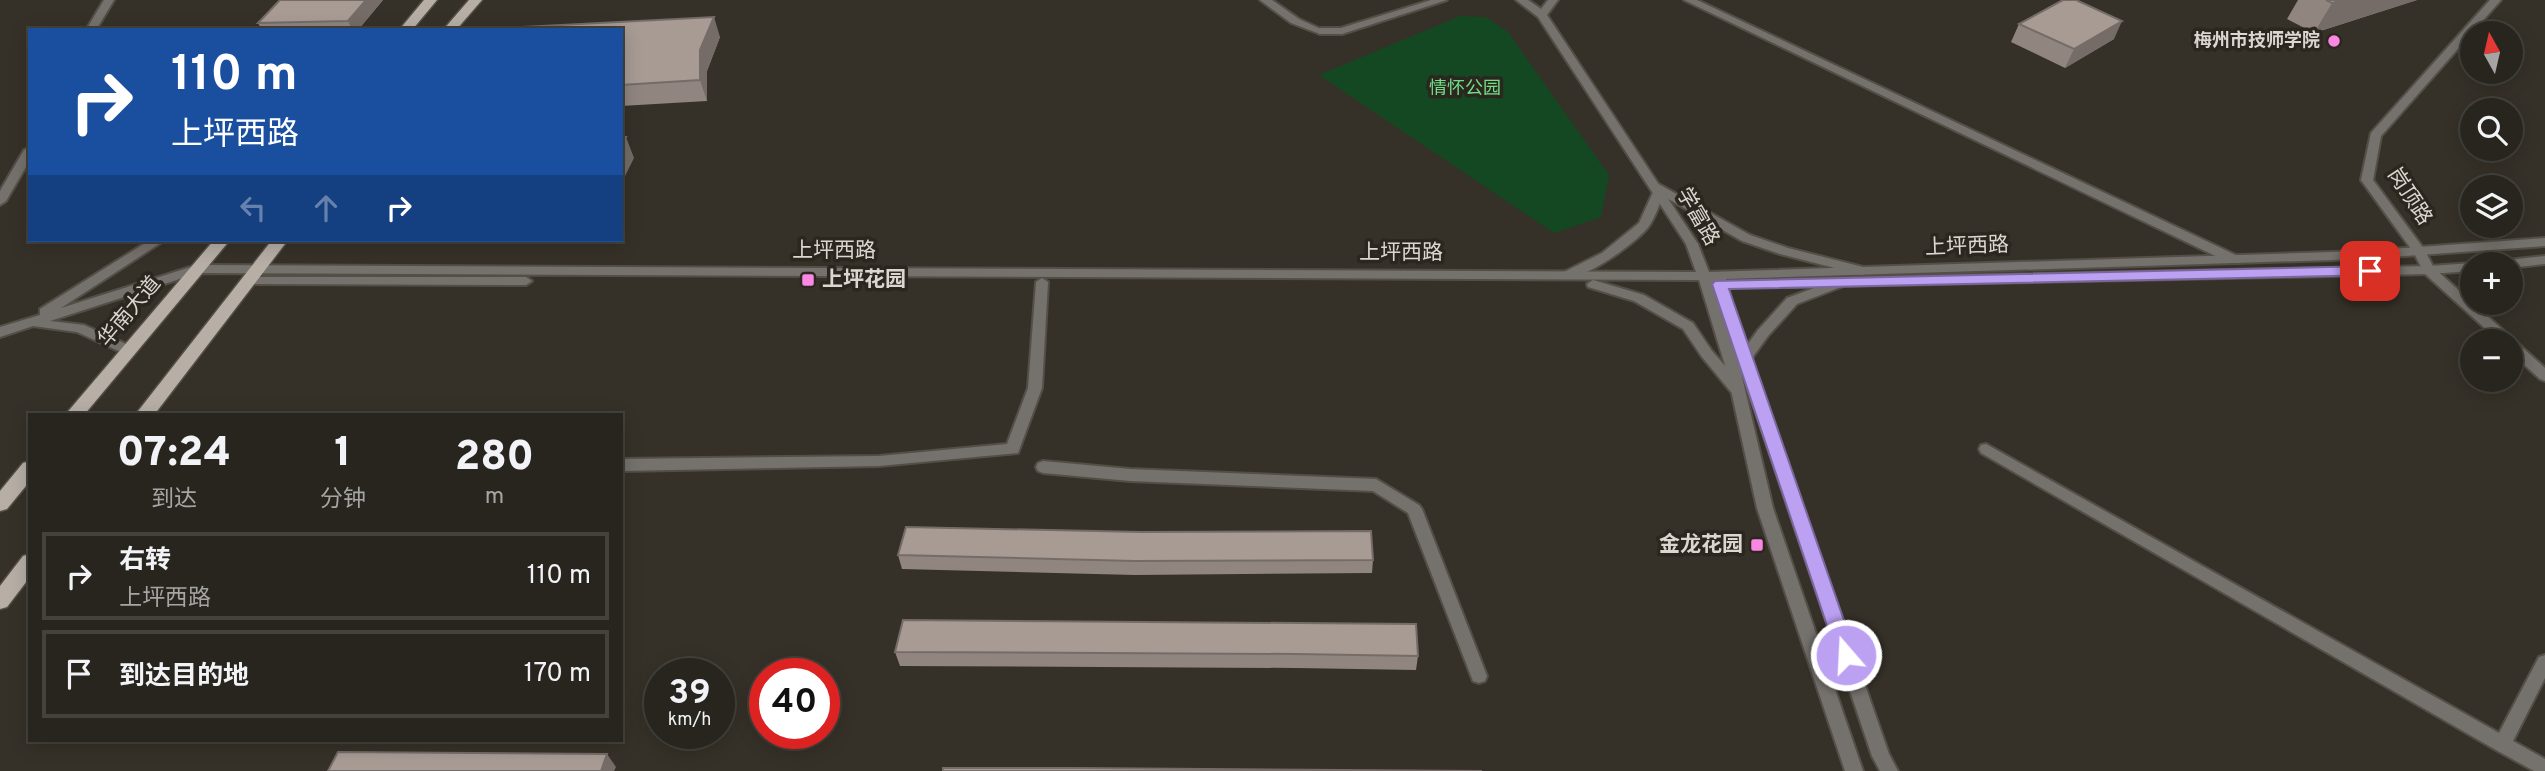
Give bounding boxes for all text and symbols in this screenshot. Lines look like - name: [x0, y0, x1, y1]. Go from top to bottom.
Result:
- north arrow: [2460, 21, 2524, 84]
- map controls: [2460, 21, 2523, 392]
- place label: 梅州市技师学院: [2194, 30, 2320, 53]
- marker: 梅州市技师学院: [2326, 33, 2342, 49]
- text: 110 m: [171, 46, 298, 108]
- icon: right: [56, 56, 147, 147]
- park label: 情怀公园: [1429, 78, 1501, 101]
- button: search: [2460, 98, 2523, 161]
- text: 上坪西路: [171, 116, 299, 156]
- street label: 岗顶路: [2381, 163, 2437, 231]
- button: layers: [2460, 175, 2523, 238]
- street label: 学富路: [1670, 183, 1724, 251]
- icon: left: [234, 189, 272, 227]
- icon: ahead: [307, 189, 345, 227]
- icon: right: [380, 189, 418, 227]
- street label: 上坪西路: [1925, 232, 2009, 262]
- street label: 上坪西路: [792, 238, 876, 265]
- street label: 上坪西路: [1359, 240, 1443, 267]
- pin: [2340, 241, 2400, 301]
- icon: arrive: [2351, 252, 2389, 290]
- button: +: [2460, 252, 2523, 315]
- place label: 上坪花园: [822, 267, 906, 294]
- street label: 华南大道: [93, 271, 167, 353]
- marker: 上坪花园: [800, 272, 816, 288]
- button: −: [2460, 329, 2523, 392]
- text: 07:24: [117, 428, 231, 481]
- text: 1: [334, 428, 351, 481]
- text: 280: [455, 432, 534, 485]
- text: m: [485, 483, 504, 512]
- text: 到达: [151, 486, 197, 515]
- text: 分钟: [320, 486, 366, 515]
- place label: 金龙花园: [1659, 532, 1743, 559]
- marker: 金龙花园: [1749, 537, 1765, 553]
- text: 右转: [119, 545, 171, 578]
- icon: right: [60, 557, 98, 595]
- text: 110 m: [527, 560, 591, 593]
- text: 上坪西路: [119, 585, 211, 614]
- position arrow: [1809, 618, 1883, 692]
- icon: arrive: [60, 655, 98, 693]
- text: 170 m: [524, 658, 591, 691]
- speed limit sign: 40: [749, 658, 840, 749]
- text: 到达目的地: [119, 661, 249, 694]
- text: 39: [668, 672, 711, 716]
- text: km/h: [668, 709, 711, 732]

